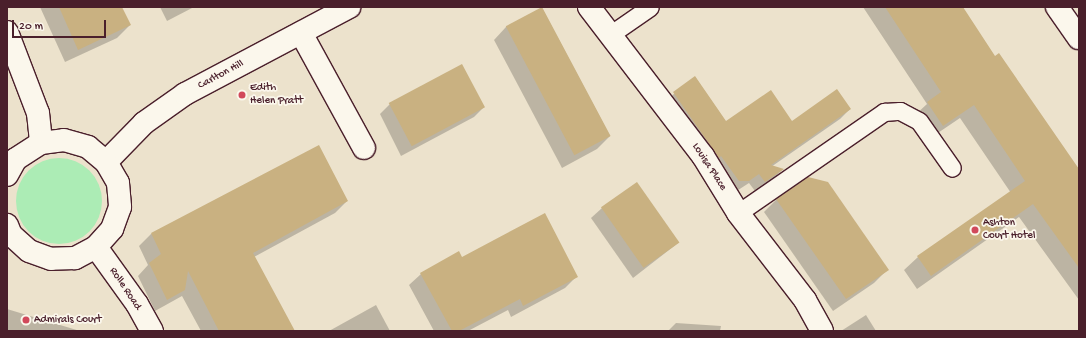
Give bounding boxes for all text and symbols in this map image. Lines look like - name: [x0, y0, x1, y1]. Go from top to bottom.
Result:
- scale bar: [14, 12, 108, 38]
- text: 20 m: [19, 20, 43, 34]
- street label: Carlton Hill: [196, 57, 246, 93]
- place label: Edith Helen Pratt: [250, 82, 303, 108]
- marker: Edith Helen Pratt: [237, 90, 247, 100]
- street label: Louisa Place: [689, 141, 729, 193]
- place label: Ashton Court Hotel: [983, 217, 1035, 243]
- marker: Ashton Court Hotel: [970, 225, 980, 235]
- street label: Rolle Road: [106, 265, 144, 313]
- place label: Admirals Court: [34, 313, 101, 327]
- marker: Admirals Court: [21, 315, 31, 325]

